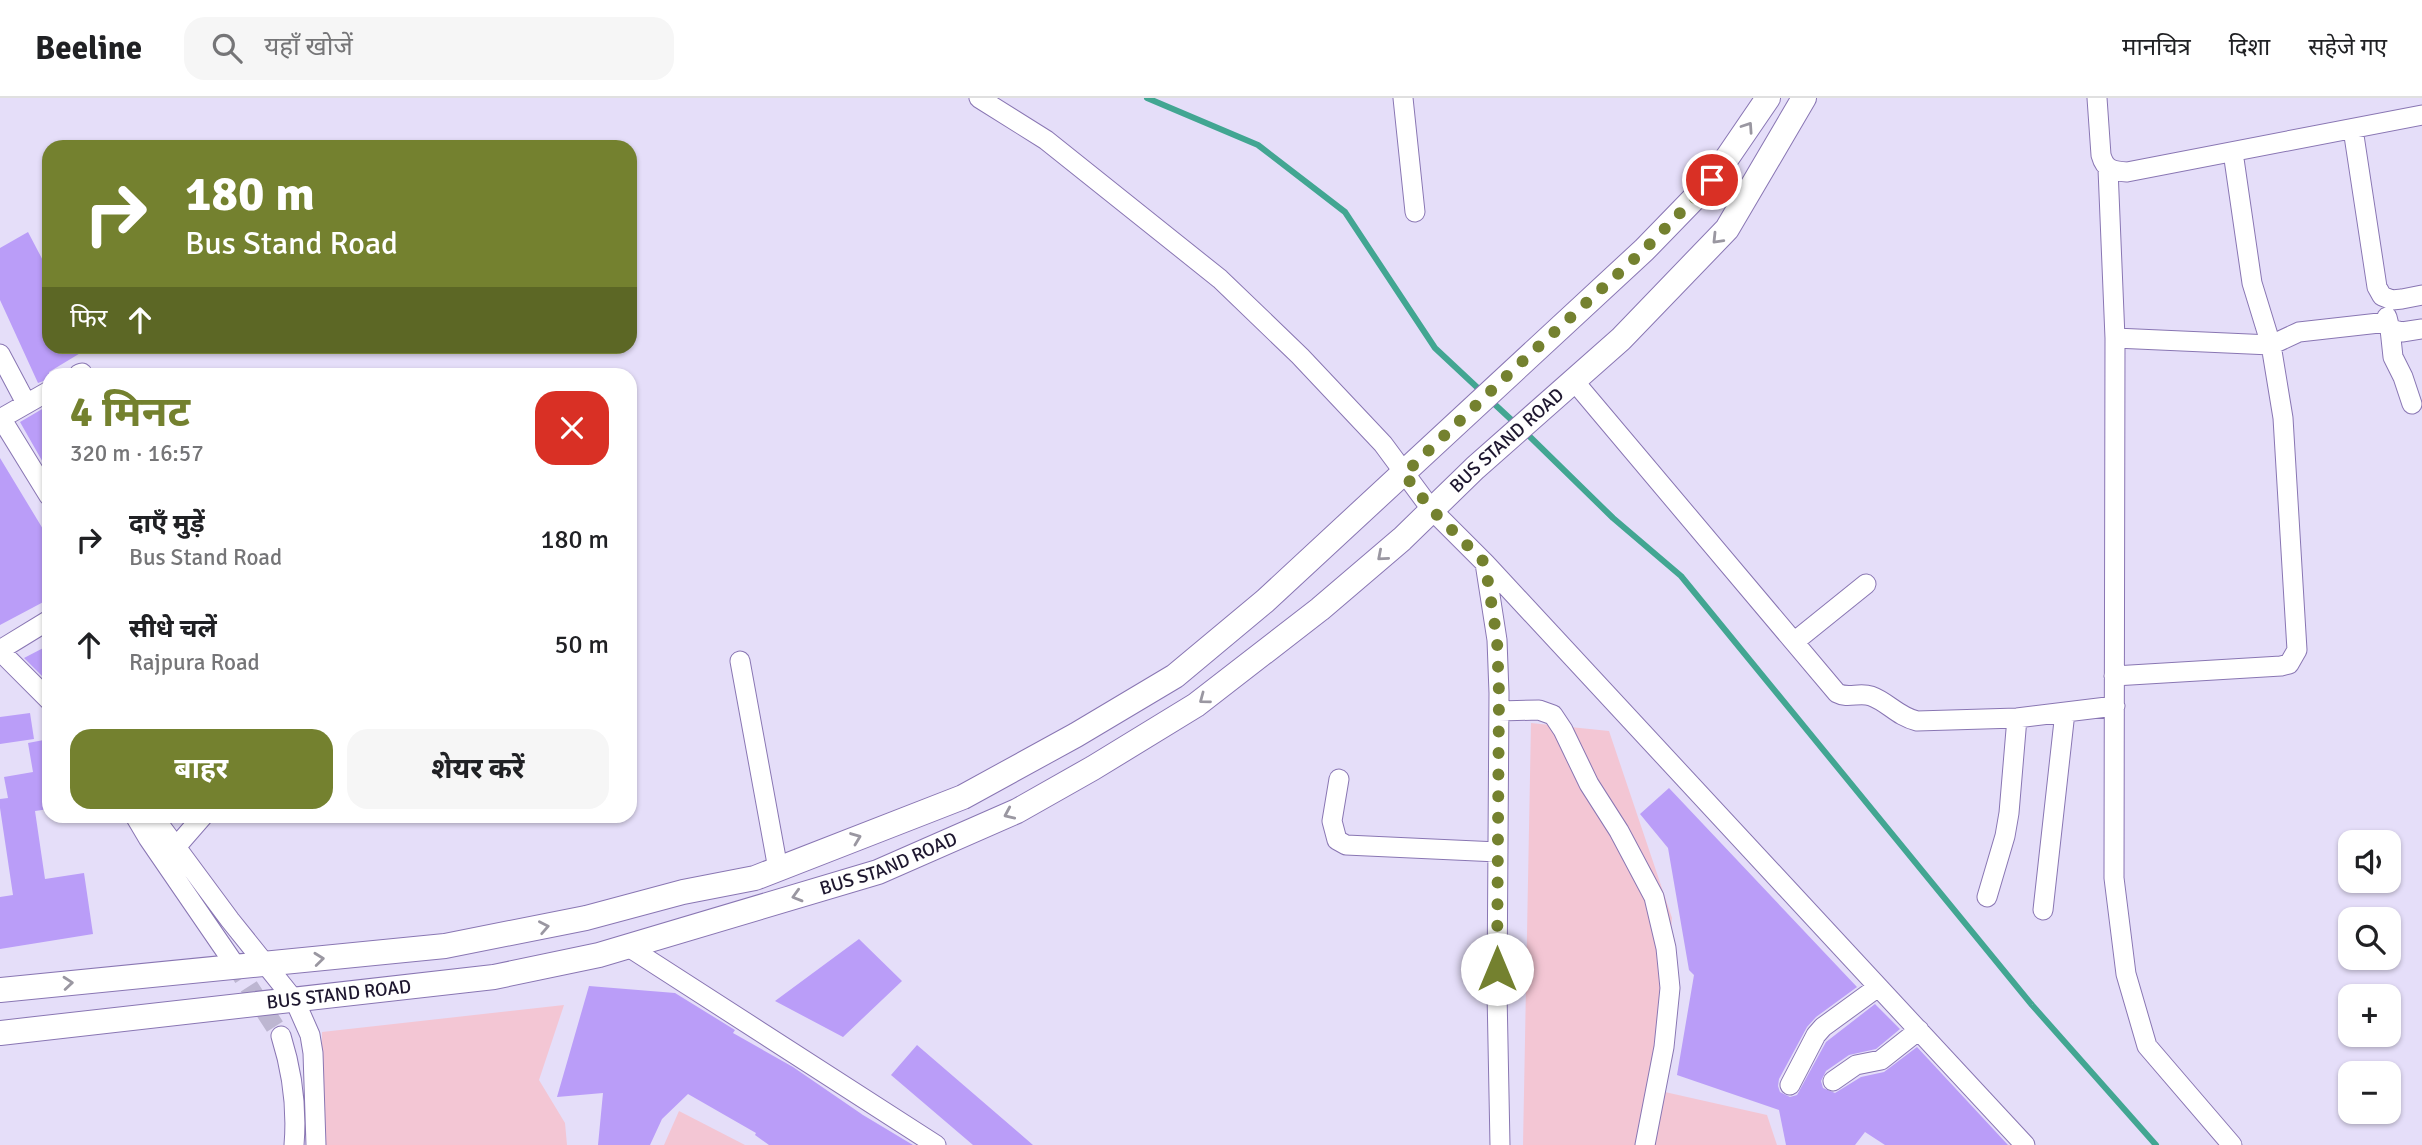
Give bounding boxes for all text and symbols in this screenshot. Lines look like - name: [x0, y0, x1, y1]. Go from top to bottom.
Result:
- search box: [184, 17, 674, 80]
- text: Beeline: [35, 28, 142, 69]
- icon: search: [208, 29, 246, 67]
- text: यहाँ खोजें: [264, 31, 353, 63]
- text: मानचित्र: [2122, 32, 2191, 62]
- text: दिशा: [2229, 32, 2270, 62]
- text: सहेजे गए: [2308, 32, 2387, 62]
- one-way arrow: [1740, 122, 1752, 135]
- pin: [1682, 150, 1742, 210]
- icon: arrive: [1693, 161, 1731, 199]
- text: 180 m: [185, 164, 315, 224]
- icon: right: [70, 168, 161, 259]
- text: Bus Stand Road: [185, 224, 398, 263]
- one-way arrow: [1712, 231, 1725, 244]
- icon: ahead: [121, 301, 159, 339]
- text: फिर: [70, 303, 107, 335]
- street label: BUS STAND ROAD: [1445, 383, 1569, 498]
- text: 4 मिनट: [70, 387, 190, 438]
- button: close: [535, 391, 609, 465]
- text: 320 m · 16:57: [70, 439, 204, 468]
- text: दाएँ मुड़ें: [129, 508, 205, 540]
- icon: right: [70, 521, 108, 559]
- text: 180 m: [540, 524, 609, 556]
- text: Bus Stand Road: [129, 543, 282, 572]
- one-way arrow: [1377, 548, 1390, 560]
- text: सीधे चलें: [129, 613, 217, 645]
- icon: ahead: [70, 626, 108, 664]
- text: 50 m: [554, 629, 609, 661]
- text: Rajpura Road: [129, 648, 260, 677]
- one-way arrow: [1200, 690, 1212, 703]
- button: बाहर: [70, 729, 333, 809]
- button: शेयर करें: [347, 729, 609, 809]
- one-way arrow: [1003, 806, 1016, 820]
- street label: BUS STAND ROAD: [817, 827, 961, 901]
- map controls: [2338, 830, 2401, 1124]
- button: sound: [2338, 830, 2401, 893]
- one-way arrow: [849, 833, 861, 847]
- one-way arrow: [791, 888, 803, 903]
- button: search: [2338, 907, 2401, 970]
- one-way arrow: [538, 920, 550, 935]
- position arrow: [1460, 932, 1534, 1006]
- one-way arrow: [313, 951, 325, 966]
- street label: BUS STAND ROAD: [265, 974, 413, 1015]
- one-way arrow: [63, 976, 74, 991]
- button: +: [2338, 984, 2401, 1047]
- button: −: [2338, 1061, 2401, 1124]

